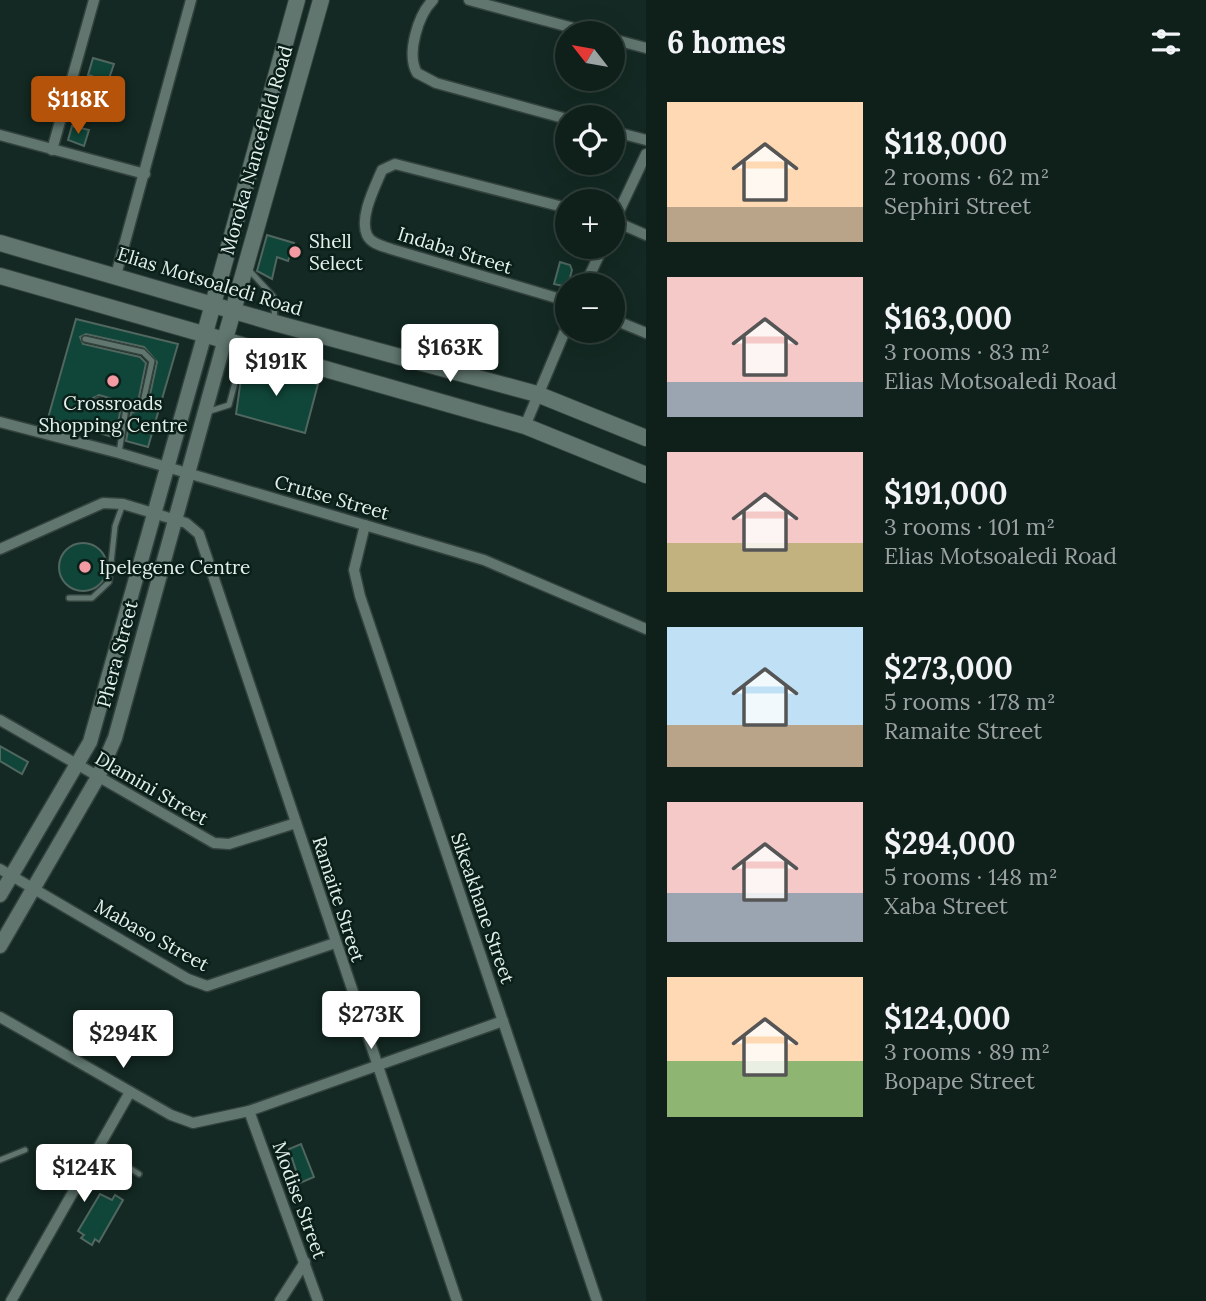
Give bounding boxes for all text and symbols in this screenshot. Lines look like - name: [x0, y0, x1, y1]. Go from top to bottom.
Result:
- north arrow: [555, 21, 625, 91]
- map controls: [555, 21, 625, 343]
- text: 6 homes: [667, 23, 786, 61]
- icon: filters: [1147, 23, 1185, 61]
- street label: Moroka Nancefield Road: [215, 43, 297, 257]
- pin: $118K: [29, 76, 127, 136]
- text: $118K: [47, 84, 109, 113]
- button: locate: [555, 105, 625, 175]
- text: $118,000: [884, 124, 1007, 162]
- icon: home: [723, 130, 807, 214]
- text: 2 rooms · 62 m²: [884, 162, 1049, 191]
- button: +: [555, 189, 625, 259]
- text: Sephiri Street: [884, 191, 1031, 220]
- street label: Indaba Street: [395, 221, 516, 279]
- place label: Shell Select: [309, 229, 363, 275]
- street label: Elias Motsoaledi Road: [114, 241, 306, 321]
- marker: Shell Select: [287, 244, 303, 260]
- button: −: [555, 273, 625, 343]
- text: $163,000: [884, 299, 1012, 337]
- icon: home: [723, 305, 807, 389]
- pin: $163K: [401, 324, 499, 384]
- text: $163K: [417, 332, 483, 361]
- text: 3 rooms · 83 m²: [884, 337, 1050, 366]
- pin: $191K: [227, 338, 325, 398]
- text: $191K: [245, 346, 307, 375]
- text: Elias Motsoaledi Road: [884, 366, 1117, 395]
- marker: Crossroads Shopping Centre: [105, 373, 121, 389]
- place label: Crossroads Shopping Centre: [38, 391, 188, 437]
- street label: Crutse Street: [272, 469, 393, 525]
- text: $191,000: [884, 474, 1008, 512]
- icon: home: [723, 480, 807, 564]
- text: 3 rooms · 101 m²: [884, 512, 1055, 541]
- text: Elias Motsoaledi Road: [884, 541, 1117, 570]
- place label: Ipelegene Centre: [99, 555, 250, 579]
- marker: Ipelegene Centre: [77, 559, 93, 575]
- street label: Phera Street: [91, 597, 143, 710]
- text: $273,000: [884, 649, 1013, 687]
- icon: home: [723, 655, 807, 739]
- text: 5 rooms · 178 m²: [884, 687, 1056, 716]
- text: Ramaite Street: [884, 716, 1042, 745]
- street label: Dlamini Street: [91, 746, 214, 830]
- text: $294,000: [884, 824, 1016, 862]
- street label: Sikeakhane Street: [446, 829, 520, 987]
- icon: home: [723, 830, 807, 914]
- street label: Ramaite Street: [307, 833, 371, 965]
- text: 5 rooms · 148 m²: [884, 862, 1058, 891]
- text: Xaba Street: [884, 891, 1008, 920]
- street label: Mabaso Street: [91, 894, 214, 977]
- pin: $273K: [322, 992, 420, 1051]
- text: $273K: [338, 999, 404, 1028]
- text: $124,000: [884, 999, 1011, 1037]
- icon: home: [723, 1005, 807, 1089]
- pin: $294K: [74, 1010, 172, 1070]
- text: $294K: [89, 1018, 157, 1047]
- text: 3 rooms · 89 m²: [884, 1037, 1050, 1066]
- text: Bopape Street: [884, 1066, 1035, 1095]
- street label: Modise Street: [268, 1138, 333, 1263]
- pin: $124K: [35, 1144, 133, 1204]
- text: $124K: [52, 1152, 116, 1181]

